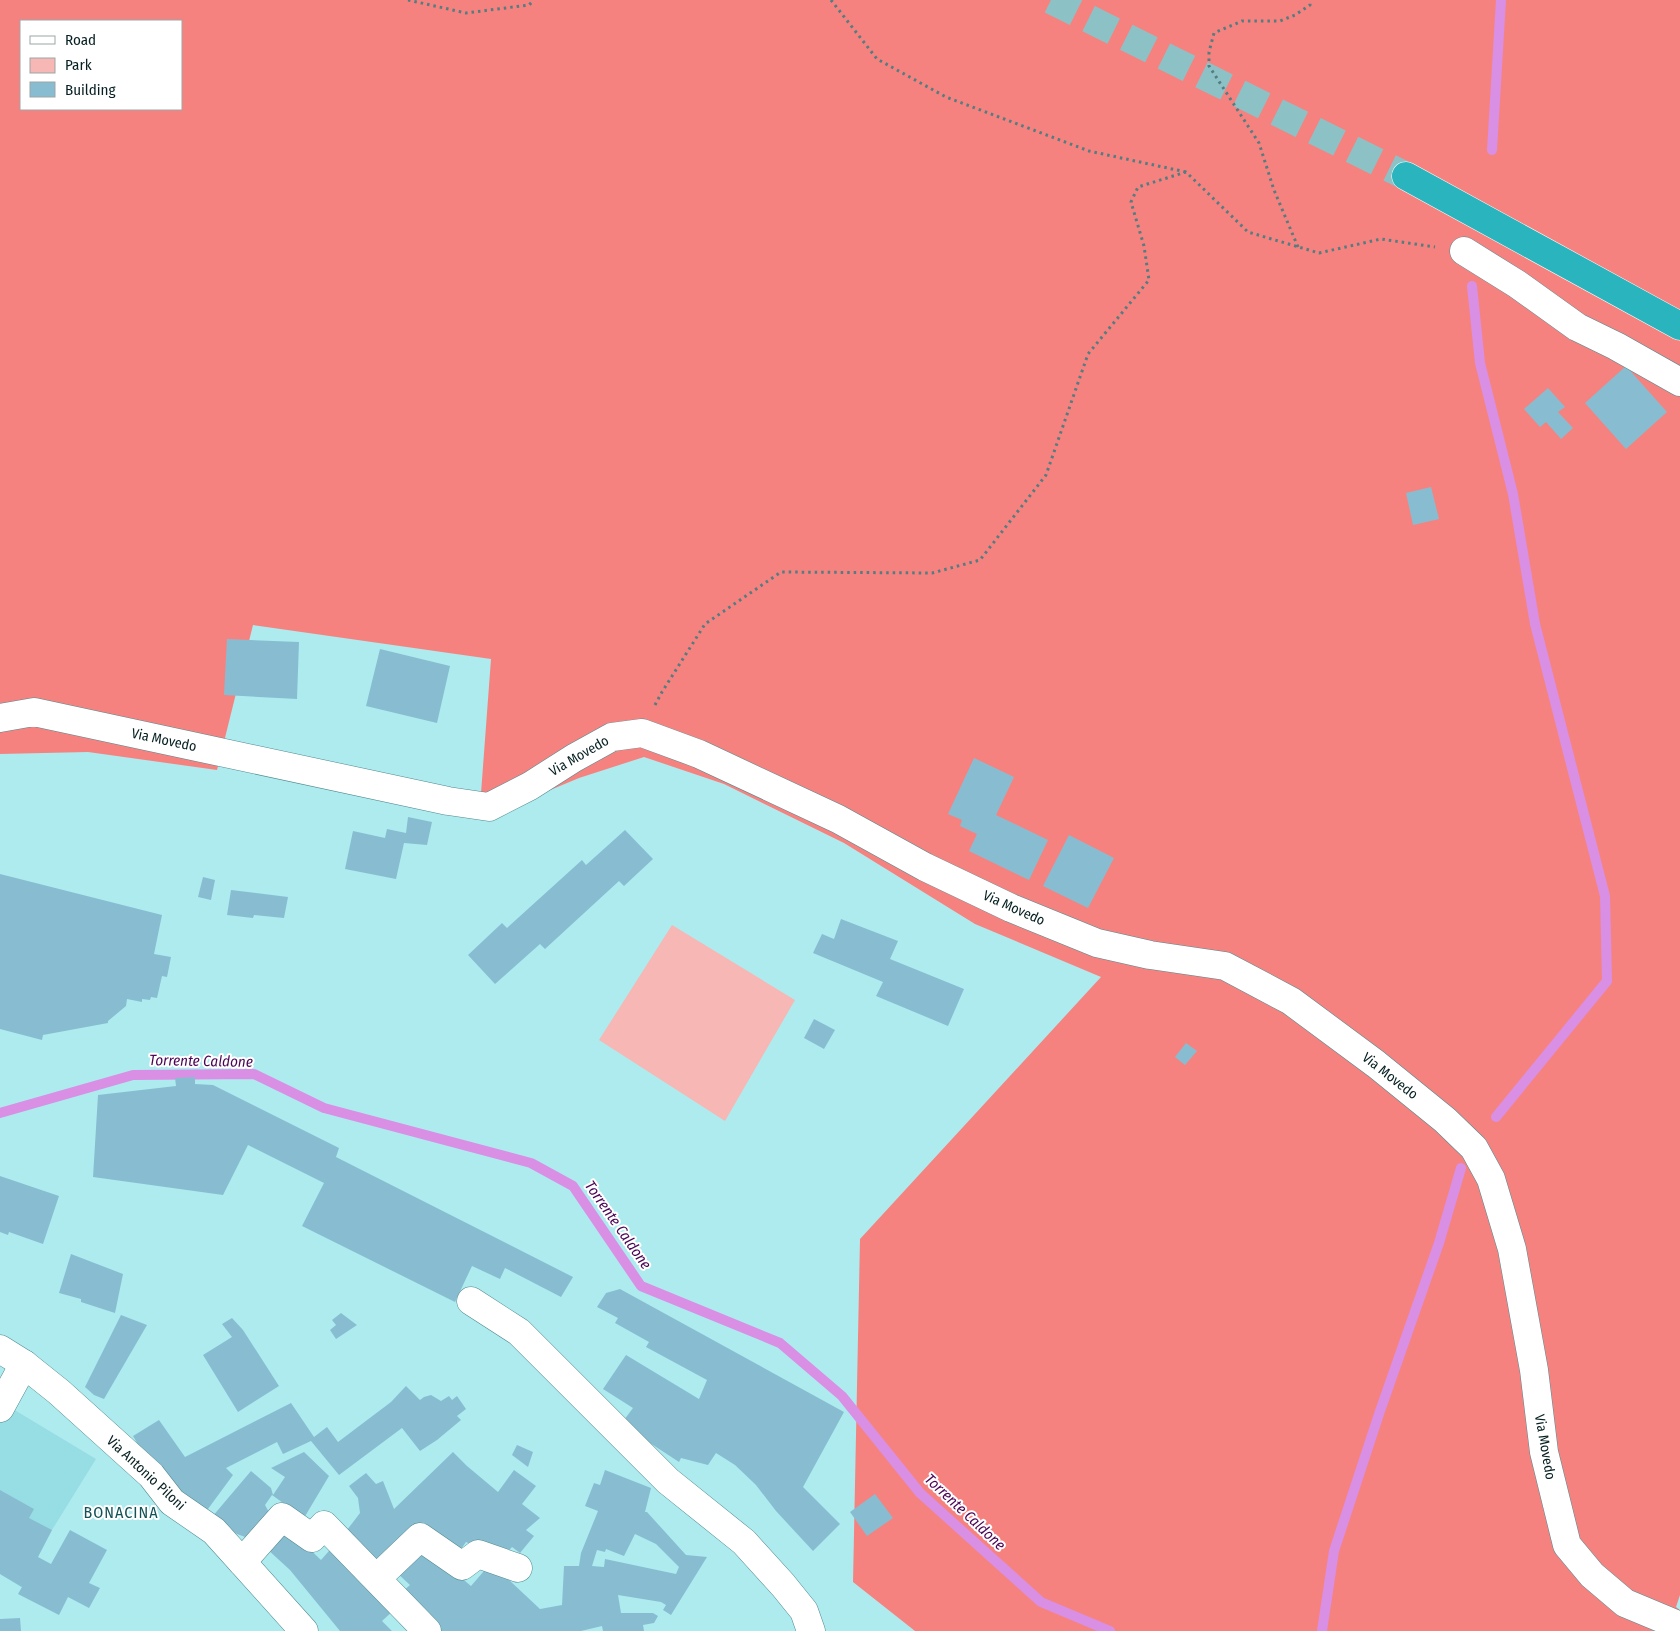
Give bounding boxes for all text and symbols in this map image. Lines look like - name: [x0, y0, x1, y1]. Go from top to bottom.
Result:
- legend: [20, 20, 182, 110]
- text: Road: [65, 31, 96, 49]
- text: Park: [65, 56, 92, 74]
- text: Building: [65, 81, 116, 99]
- street label: Via Movedo: [130, 725, 198, 755]
- street label: Via Movedo: [546, 732, 612, 780]
- street label: Via Movedo: [980, 887, 1048, 929]
- street label: Via Movedo: [1359, 1049, 1421, 1103]
- water label: Torrente Caldone: [149, 1051, 253, 1071]
- water label: Torrente Caldone: [581, 1177, 655, 1273]
- street label: Via Movedo: [1531, 1413, 1559, 1481]
- street label: Via Antonio Piloni: [103, 1432, 189, 1514]
- water label: Torrente Caldone: [921, 1470, 1009, 1554]
- district label: BONACINA: [83, 1503, 159, 1522]

